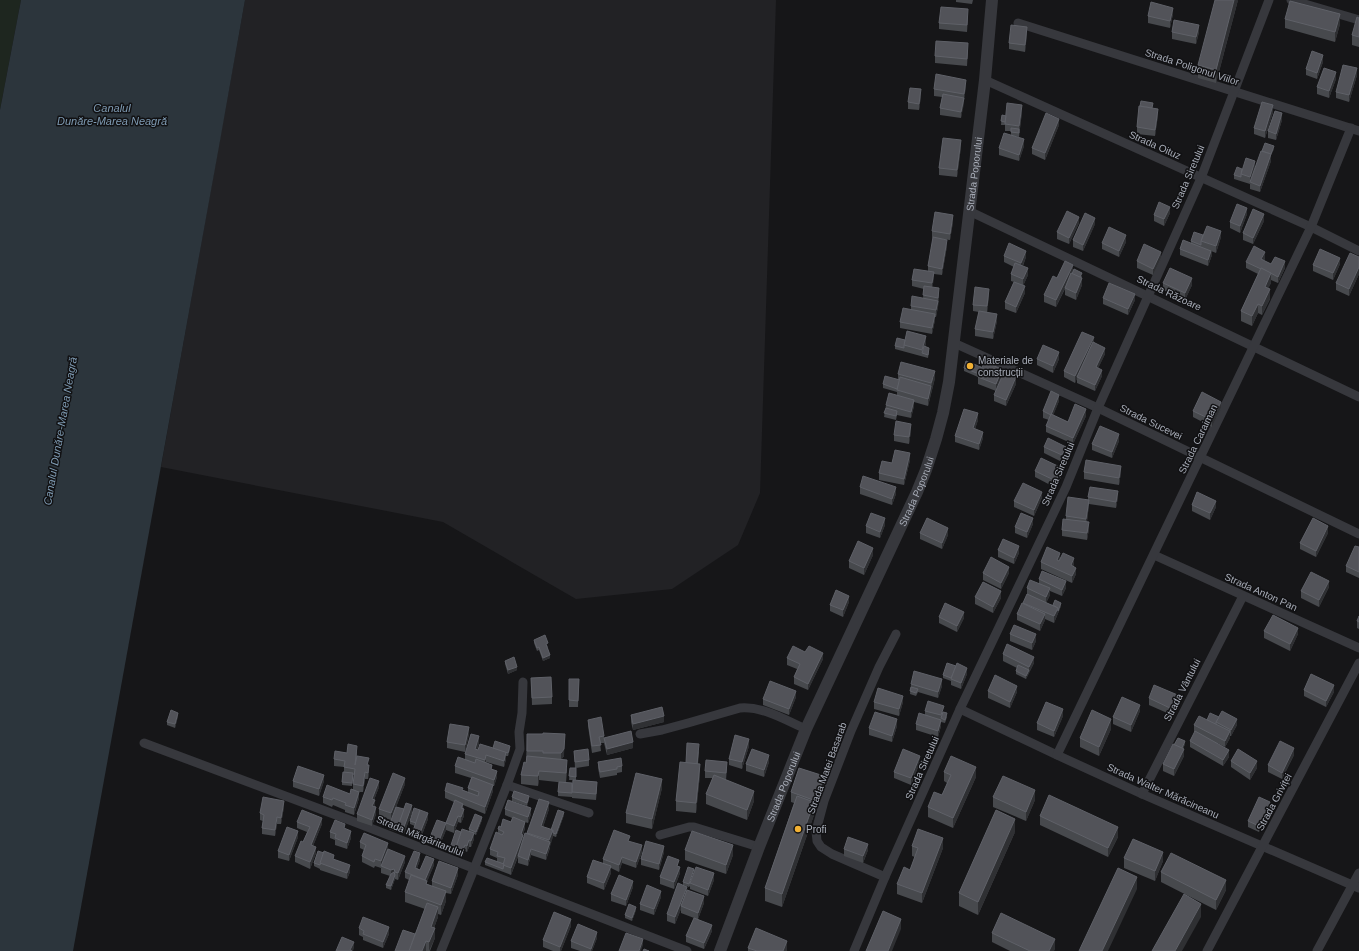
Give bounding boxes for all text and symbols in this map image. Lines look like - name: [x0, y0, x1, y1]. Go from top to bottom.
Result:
- street label: Strada Poligonul Viilor: [1144, 47, 1241, 88]
- water label: Canalul Dunăre-Marea Neagră: [57, 102, 167, 127]
- street label: Strada Oituz: [1127, 129, 1183, 161]
- street label: Strada Poporului: [964, 136, 984, 212]
- street label: Strada Siretului: [1170, 143, 1206, 211]
- street label: Strada Răzoare: [1135, 273, 1203, 313]
- place label: Materiale de construcții: [978, 355, 1033, 378]
- water label: Canalul Dunăre-Marea Neagră: [41, 356, 79, 506]
- marker: Materiale de construcții: [965, 361, 975, 371]
- street label: Strada Sucevei: [1118, 402, 1184, 442]
- street label: Strada Caraiman: [1176, 403, 1220, 475]
- street label: Strada Siretului: [1040, 440, 1076, 508]
- street label: Strada Poporului: [896, 455, 935, 528]
- street label: Strada Anton Pan: [1223, 571, 1299, 613]
- street label: Strada Vântului: [1162, 657, 1202, 723]
- street label: Strada Matei Basarab: [805, 720, 849, 815]
- street label: Strada Siretului: [903, 735, 941, 801]
- street label: Strada Poporului: [764, 750, 802, 823]
- street label: Strada Walter Mărăcineanu: [1105, 761, 1221, 821]
- street label: Strada Griviței: [1254, 771, 1294, 833]
- street label: Strada Mărgăritarului: [375, 813, 465, 859]
- marker: Profi: [793, 824, 803, 834]
- place label: Profi: [806, 824, 827, 835]

